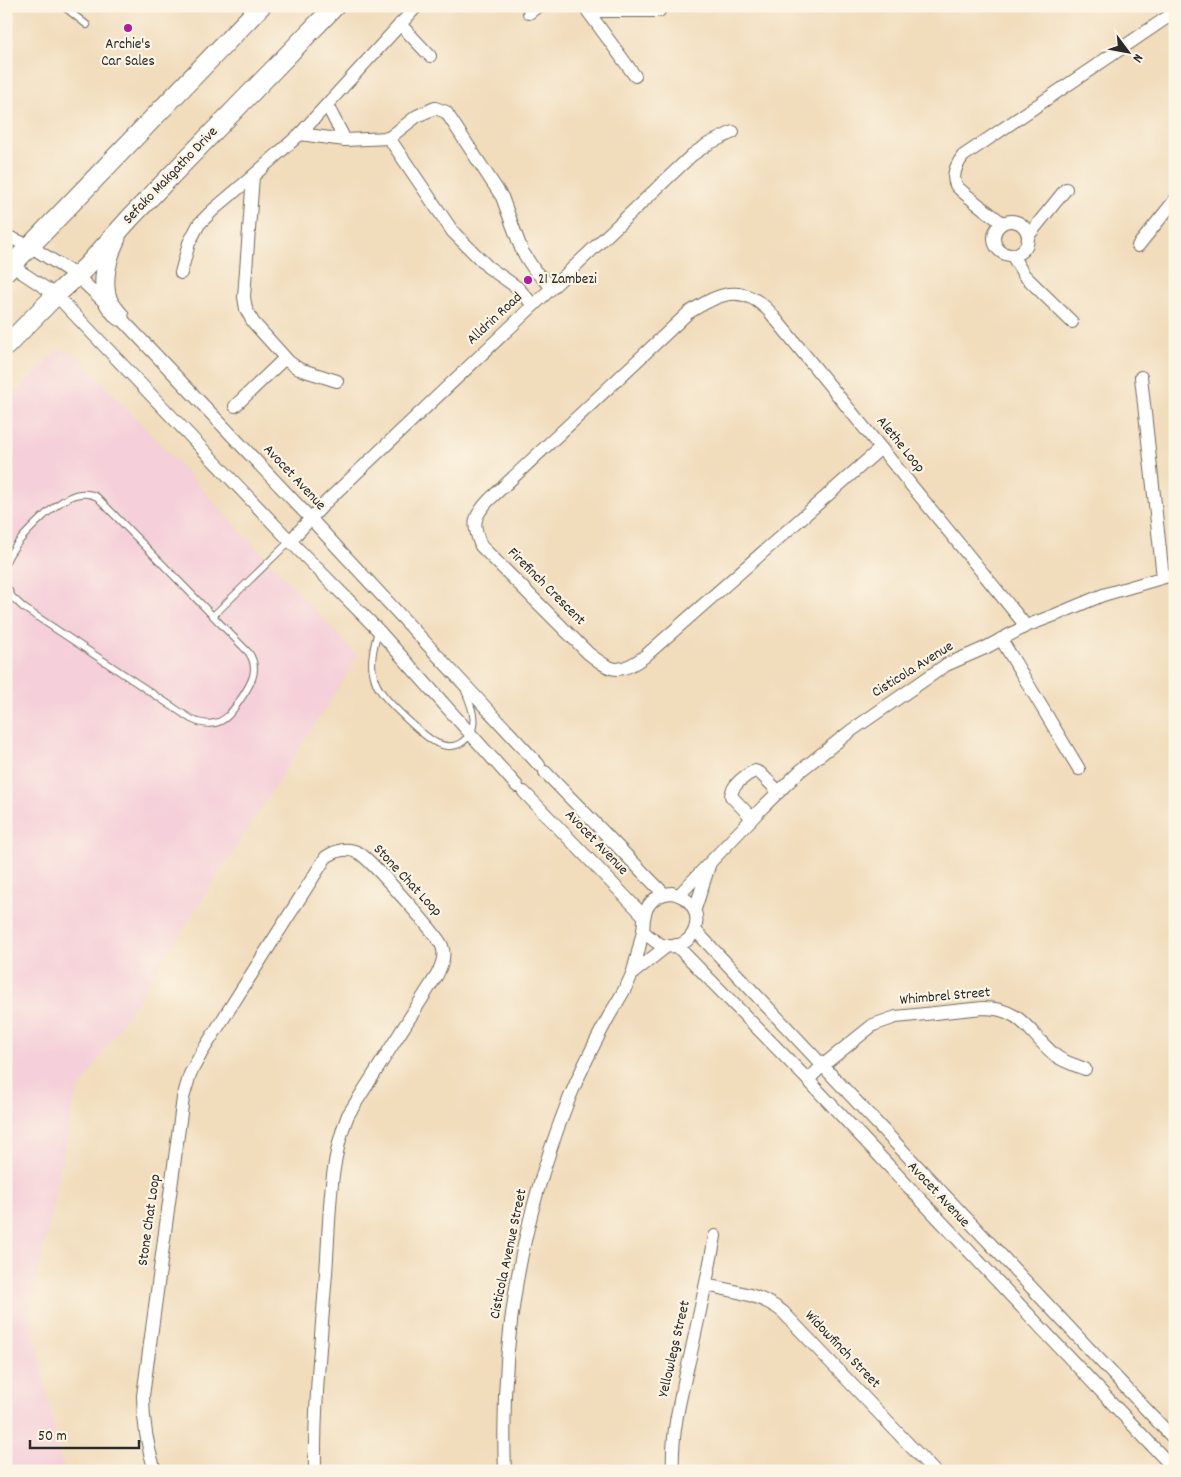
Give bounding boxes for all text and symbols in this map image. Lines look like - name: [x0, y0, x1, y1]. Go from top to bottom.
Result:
- marker: Archie's Car Sales: [122, 22, 134, 34]
- north arrow: [1104, 28, 1154, 78]
- place label: Archie's Car Sales: [101, 34, 155, 73]
- text: N: [1127, 50, 1148, 66]
- street label: Sefako Makgatho Drive: [118, 122, 224, 230]
- place label: 21 Zambezi: [538, 269, 597, 291]
- marker: 21 Zambezi: [522, 274, 534, 286]
- street label: Alldrin Road: [462, 287, 528, 351]
- street label: Alethe Loop: [870, 412, 930, 478]
- street label: Avocet Avenue: [257, 440, 331, 516]
- street label: Firefinch Crescent: [502, 543, 590, 631]
- street label: Cisticola Avenue: [868, 636, 958, 704]
- street label: Avocet Avenue: [559, 805, 633, 881]
- street label: Stone Chat Loop: [367, 840, 447, 922]
- street label: Whimbrel Street: [899, 982, 992, 1012]
- street label: Avocet Avenue: [901, 1157, 975, 1233]
- street label: Stone Chat Loop: [133, 1173, 167, 1267]
- street label: Cisticola Avenue Street: [484, 1186, 534, 1321]
- street label: Yellowlegs Street: [653, 1298, 697, 1399]
- street label: Widowfinch Street: [799, 1306, 885, 1394]
- scale bar: [30, 1417, 139, 1449]
- text: 50 m: [38, 1426, 67, 1448]

